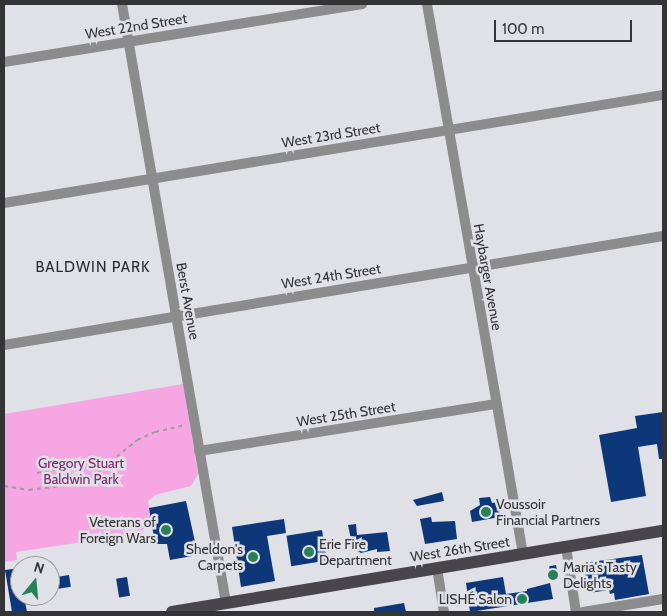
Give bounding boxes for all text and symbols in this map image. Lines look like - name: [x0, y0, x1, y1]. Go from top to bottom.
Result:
- street label: West 22nd Street: [84, 10, 188, 42]
- scale bar: [497, 10, 634, 42]
- text: 100 m: [502, 20, 544, 38]
- street label: West 23rd Street: [281, 119, 381, 151]
- street label: Haybarger Avenue: [470, 222, 506, 332]
- district label: BALDWIN PARK: [34, 259, 152, 277]
- street label: West 24th Street: [280, 260, 382, 292]
- street label: Berst Avenue: [173, 261, 203, 341]
- street label: West 25th Street: [295, 398, 397, 430]
- park label: Gregory Stuart Baldwin Park: [38, 455, 124, 488]
- place label: Voussoir Financial Partners: [496, 496, 600, 528]
- marker: Voussoir Financial Partners: [480, 506, 492, 518]
- place label: Veterans of Foreign Wars: [80, 514, 156, 546]
- marker: Veterans of Foreign Wars: [160, 524, 172, 536]
- street label: West 26th Street: [409, 533, 511, 565]
- place label: Erie Fire Department: [319, 536, 392, 568]
- place label: Sheldon's Carpets: [186, 541, 243, 574]
- marker: Erie Fire Department: [303, 546, 315, 558]
- marker: Sheldon's Carpets: [247, 551, 259, 563]
- north arrow: [10, 556, 60, 606]
- text: N: [32, 558, 46, 578]
- place label: Maria's Tasty Delights: [563, 559, 637, 592]
- marker: Maria's Tasty Delights: [547, 569, 559, 581]
- place label: LISHÉ Salon: [439, 591, 512, 607]
- marker: LISHÉ Salon: [516, 593, 528, 605]

